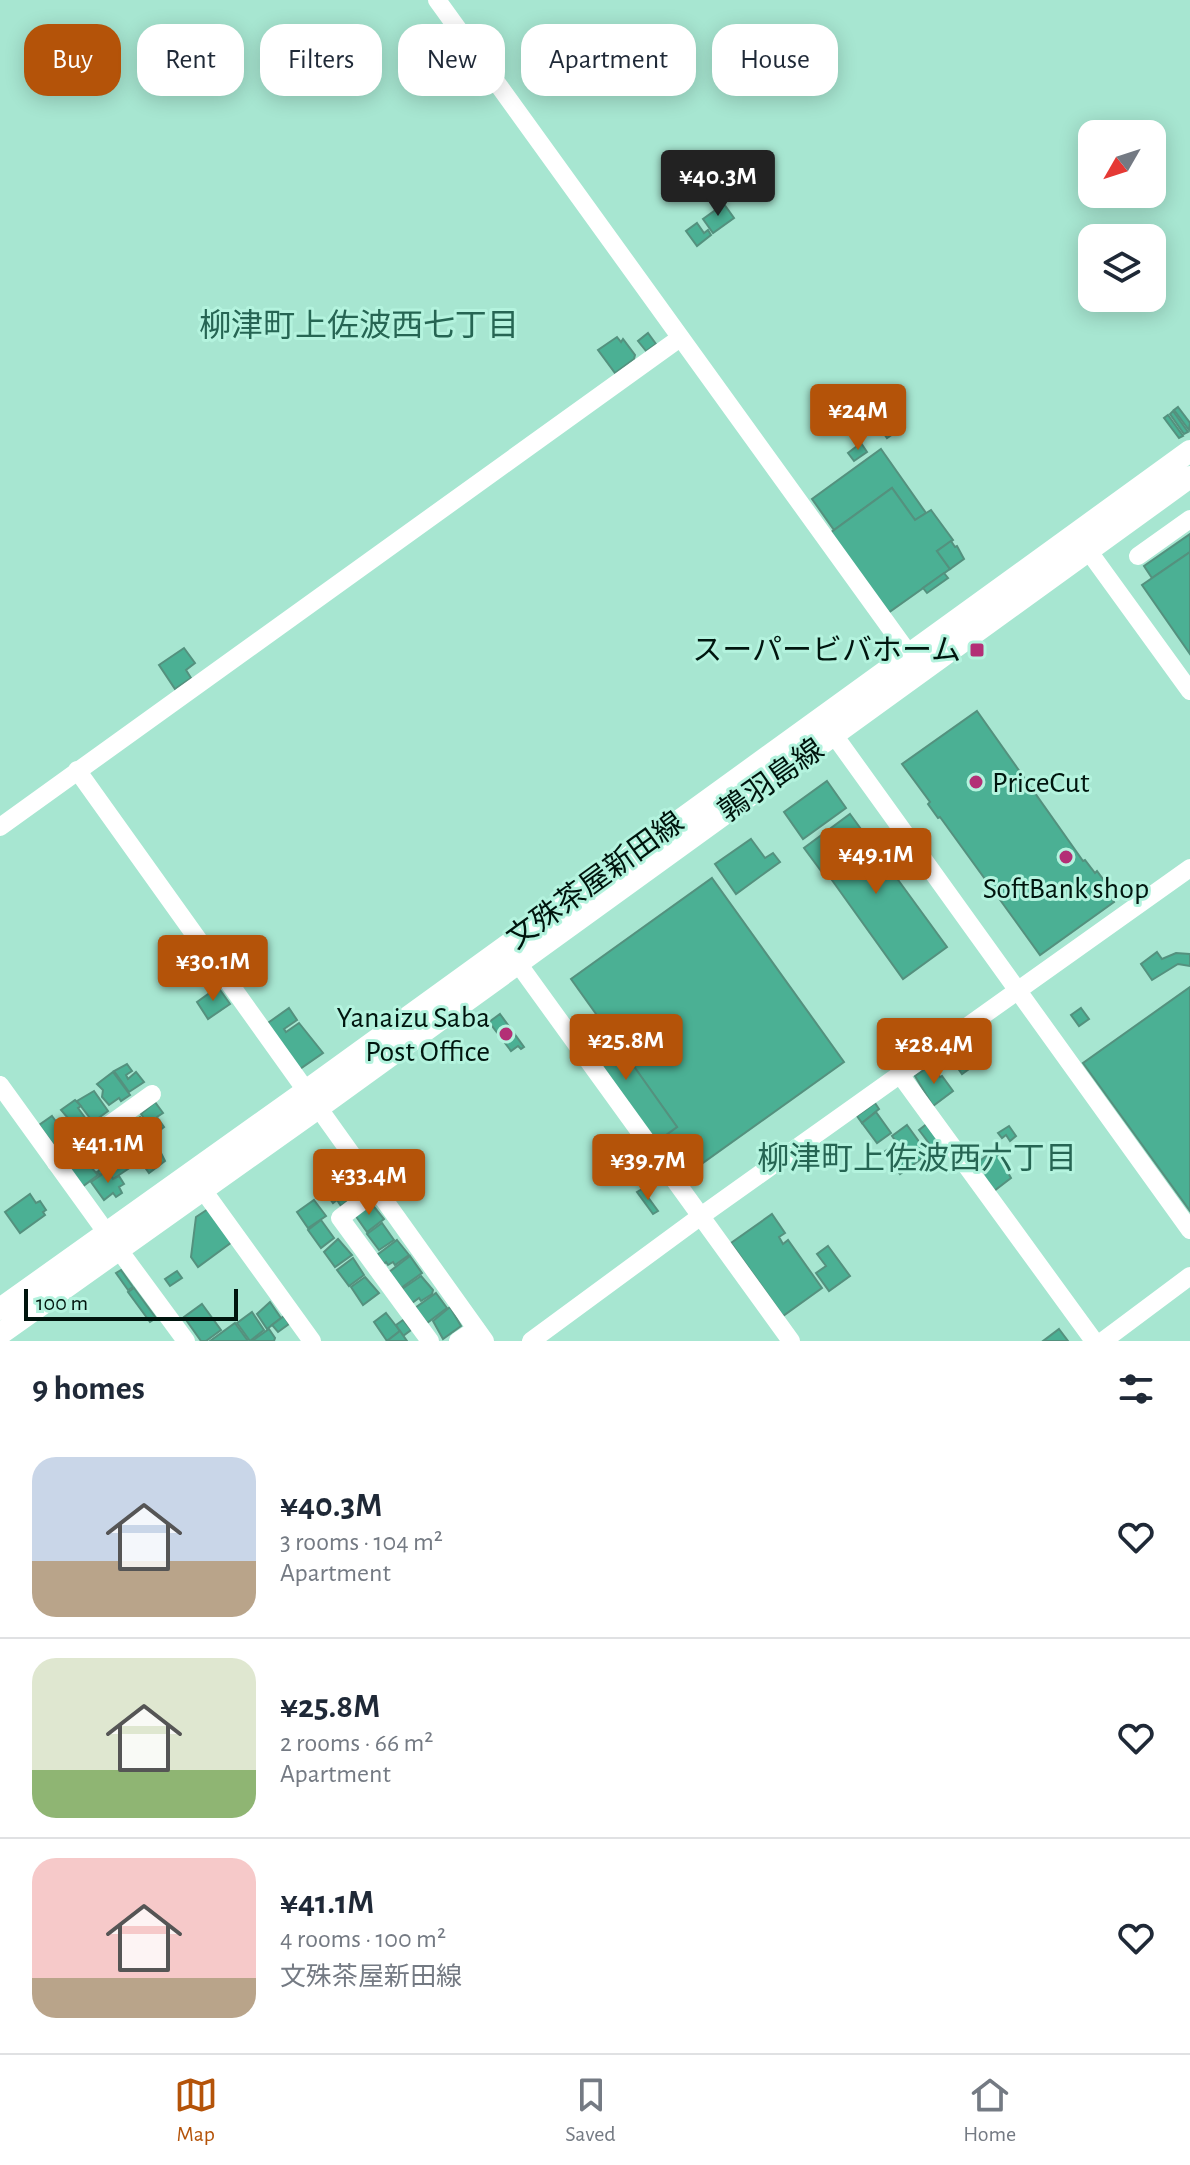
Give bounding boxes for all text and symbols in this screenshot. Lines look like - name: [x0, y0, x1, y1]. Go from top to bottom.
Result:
- chip: Buy: [24, 24, 121, 96]
- chip: Rent: [137, 24, 244, 96]
- chip: Filters: [260, 24, 382, 96]
- chip: New: [398, 24, 505, 96]
- chip: Apartment: [521, 24, 696, 96]
- chip: House: [712, 24, 838, 96]
- north arrow: [1078, 120, 1166, 208]
- map controls: [1078, 120, 1166, 312]
- pin: ¥40.3M: [653, 150, 783, 218]
- text: ¥40.3M: [679, 163, 757, 189]
- button: layers: [1078, 224, 1166, 312]
- district label: 柳津町上佐波西七丁目: [199, 308, 519, 342]
- pin: ¥24M: [811, 384, 905, 452]
- text: ¥24M: [828, 397, 888, 423]
- place label: スーパービバホーム: [692, 635, 961, 666]
- marker: スーパービバホーム: [968, 641, 986, 659]
- street label: 鶉羽島線: [713, 732, 829, 828]
- place label: PriceCut: [992, 768, 1090, 798]
- marker: PriceCut: [967, 773, 985, 791]
- street label: 文殊茶屋新田線: [501, 805, 689, 955]
- pin: ¥49.1M: [811, 828, 941, 896]
- text: ¥49.1M: [838, 841, 914, 867]
- marker: SoftBank shop: [1057, 848, 1075, 866]
- place label: SoftBank shop: [983, 874, 1149, 904]
- pin: ¥30.1M: [148, 935, 278, 1003]
- text: ¥30.1M: [176, 948, 250, 974]
- place label: Yanaizu Saba Post Office: [337, 1003, 490, 1067]
- pin: ¥25.8M: [561, 1014, 691, 1082]
- pin: ¥28.4M: [869, 1018, 999, 1086]
- marker: Yanaizu Saba Post Office: [497, 1025, 515, 1043]
- text: ¥25.8M: [588, 1027, 664, 1053]
- text: ¥28.4M: [895, 1031, 973, 1057]
- pin: ¥41.1M: [43, 1117, 173, 1185]
- text: ¥41.1M: [72, 1130, 144, 1156]
- pin: ¥39.7M: [583, 1134, 713, 1202]
- district label: 柳津町上佐波西六丁目: [757, 1141, 1077, 1175]
- text: ¥39.7M: [610, 1147, 686, 1173]
- pin: ¥33.4M: [304, 1149, 434, 1217]
- text: ¥33.4M: [331, 1162, 407, 1188]
- scale bar: [24, 1285, 238, 1321]
- text: 100 m: [36, 1292, 88, 1314]
- icon: filters: [1114, 1367, 1158, 1411]
- text: 9 homes: [32, 1372, 145, 1406]
- icon: home: [96, 1489, 192, 1585]
- text: ¥40.3M: [280, 1489, 382, 1523]
- icon: heart: [1114, 1515, 1158, 1559]
- text: 3 rooms · 104 m²: [280, 1529, 443, 1555]
- text: Apartment: [280, 1560, 391, 1586]
- icon: home: [96, 1690, 192, 1786]
- text: ¥25.8M: [280, 1690, 380, 1724]
- icon: heart: [1114, 1716, 1158, 1760]
- text: 2 rooms · 66 m²: [280, 1730, 433, 1756]
- text: Apartment: [280, 1761, 391, 1787]
- text: ¥41.1M: [280, 1886, 374, 1920]
- icon: home: [96, 1890, 192, 1986]
- icon: heart: [1114, 1916, 1158, 1960]
- text: 4 rooms · 100 m²: [280, 1926, 446, 1952]
- text: 文殊茶屋新田線: [280, 1964, 462, 1990]
- tab: Map: [174, 2073, 218, 2147]
- tab: Saved: [565, 2073, 616, 2147]
- tab: Home: [963, 2073, 1016, 2147]

